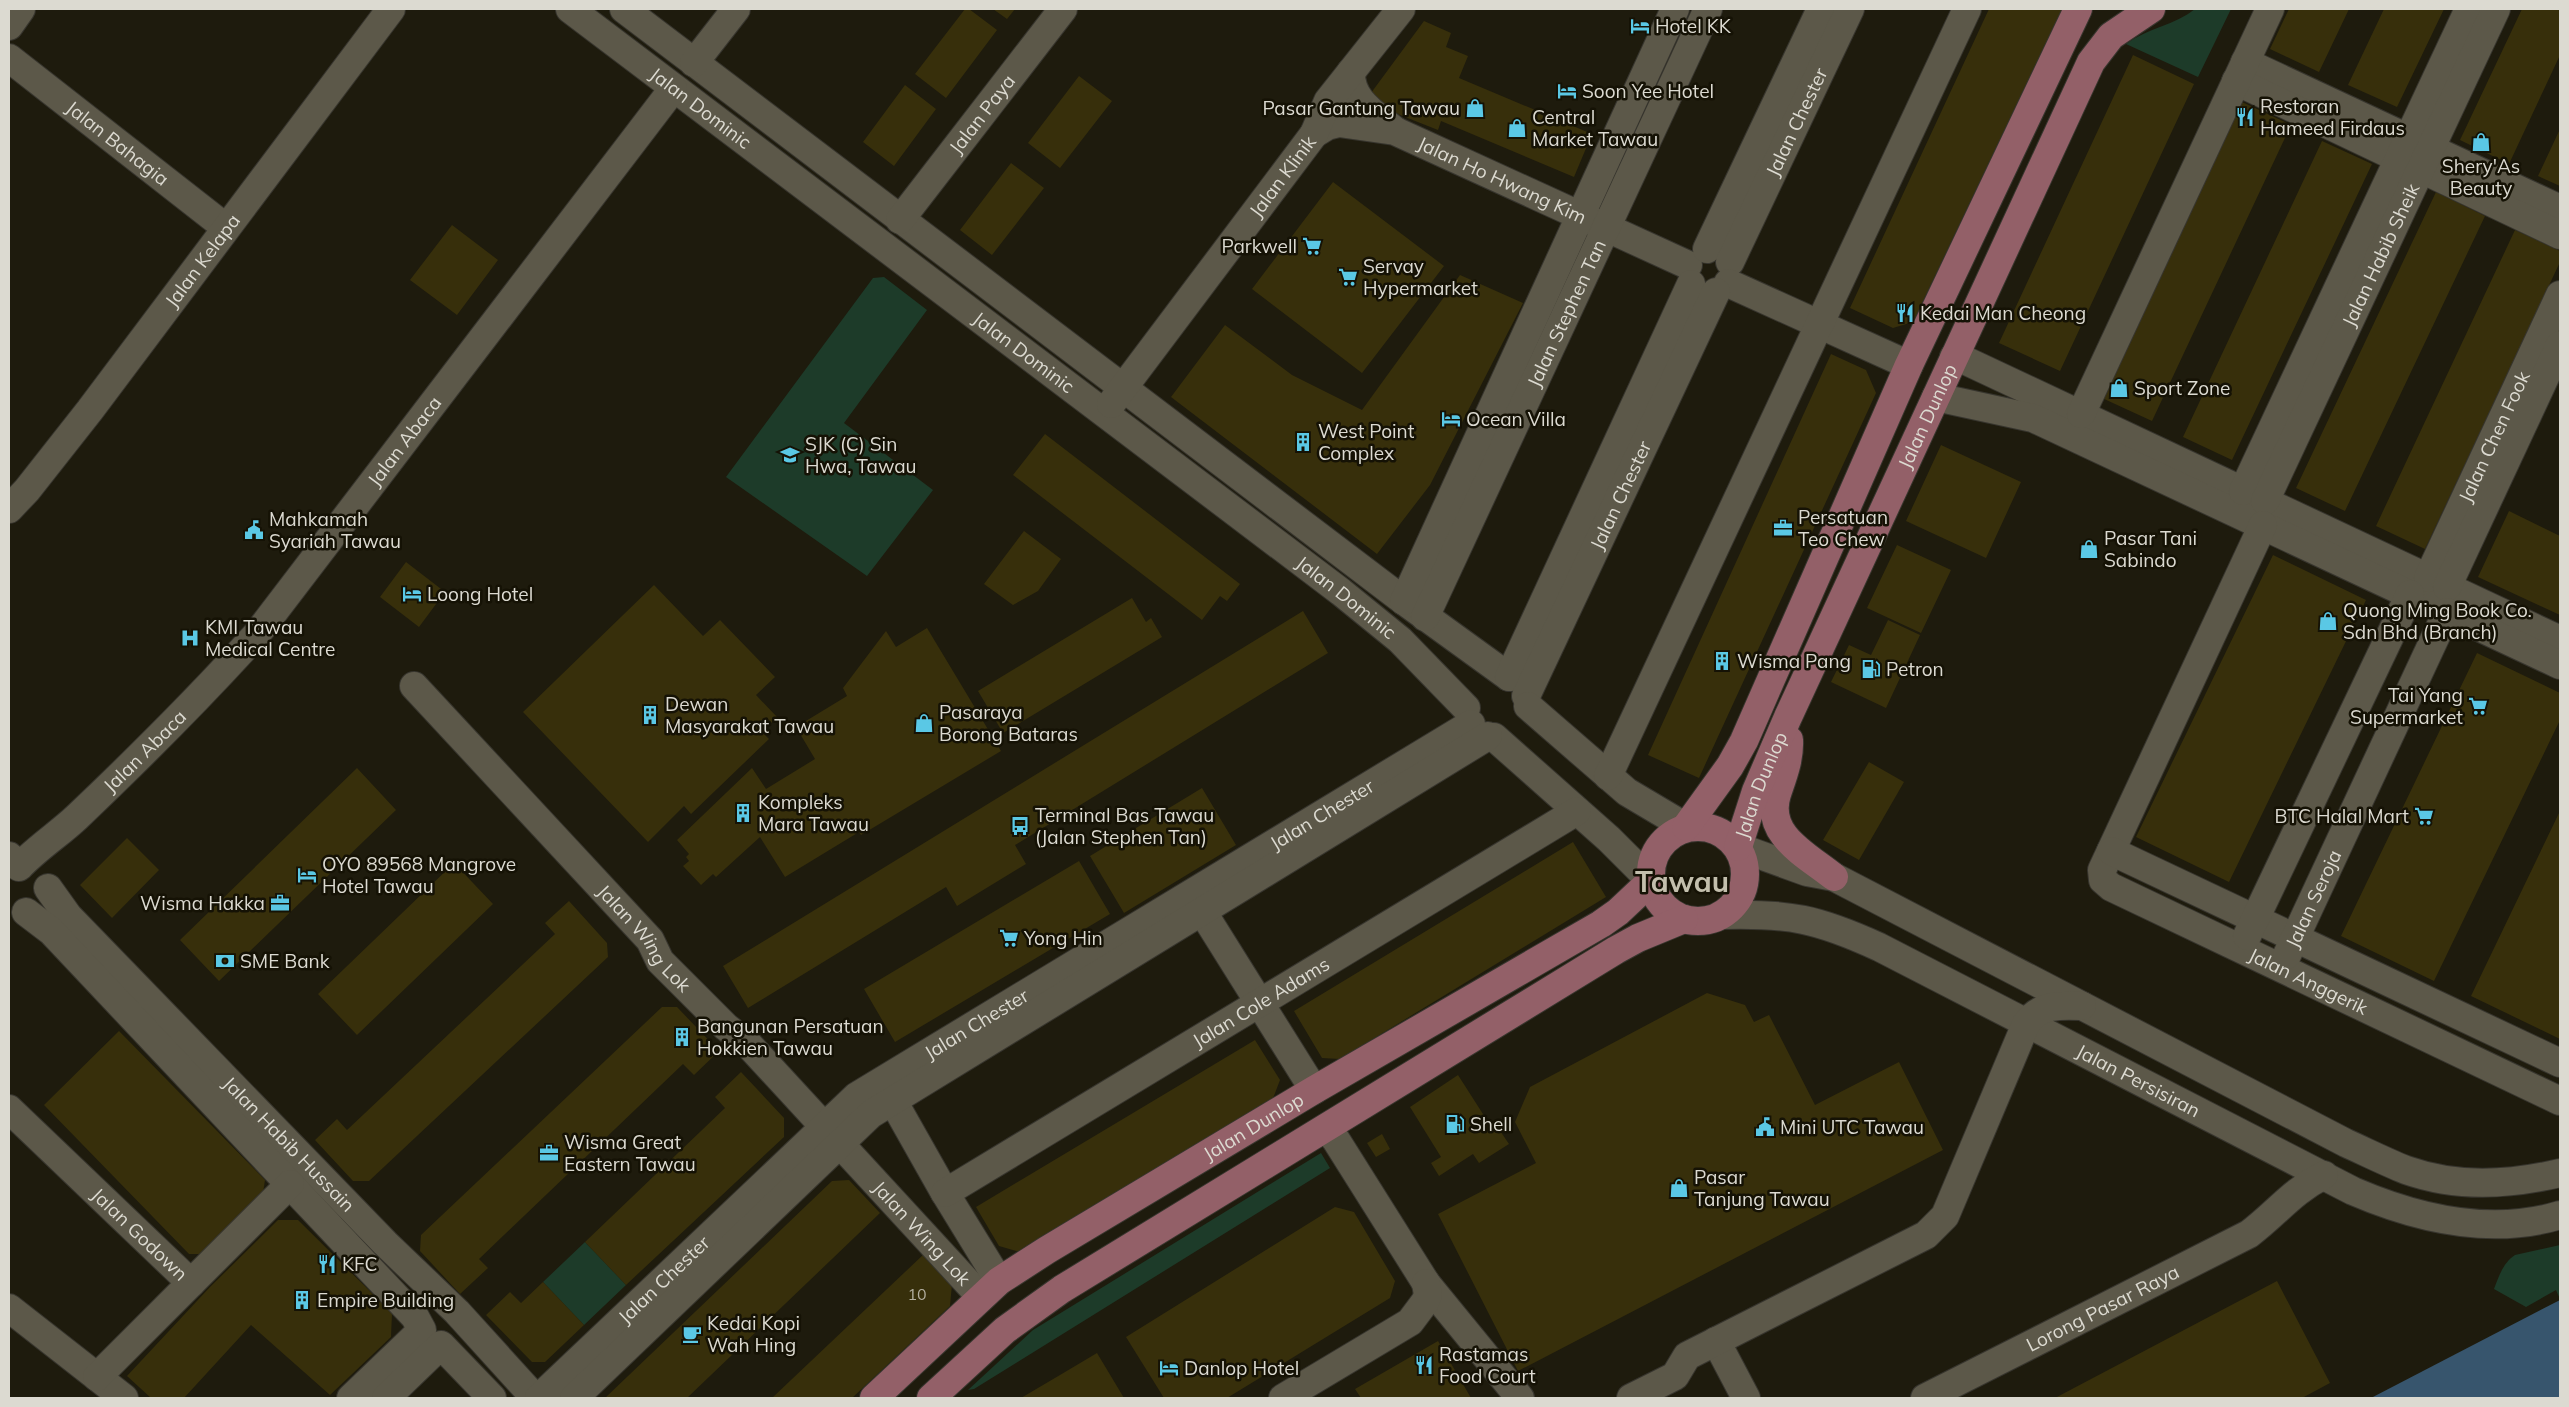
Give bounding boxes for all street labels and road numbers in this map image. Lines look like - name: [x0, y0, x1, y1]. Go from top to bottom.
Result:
- street label: Jalan Dominic: [645, 62, 756, 154]
- street label: Jalan Chester: [1760, 64, 1832, 180]
- street label: Jalan Paya: [944, 69, 1020, 159]
- street label: Jalan Bahagia: [61, 95, 174, 191]
- street label: Jalan Klinik: [1244, 130, 1321, 222]
- street label: Jalan Ho Hwang Kim: [1414, 131, 1590, 229]
- street label: Jalan Habib Sheik: [2337, 179, 2425, 330]
- street label: Jalan Kelapa: [159, 209, 245, 312]
- street label: Jalan Stephen Tan: [1522, 236, 1611, 391]
- street label: Jalan Dominic: [968, 306, 1079, 398]
- street label: Jalan Dunlop: [1893, 360, 1962, 472]
- street label: Jalan Chen Fook: [2453, 367, 2535, 506]
- street label: Jalan Abaca: [362, 391, 446, 491]
- street label: Jalan Chester: [1585, 437, 1656, 553]
- street label: Jalan Dominic: [1291, 550, 1401, 644]
- street label: Jalan Abaca: [98, 705, 191, 797]
- street label: Jalan Dunlop: [1730, 728, 1792, 842]
- street label: Jalan Chester: [1265, 774, 1378, 855]
- street label: Jalan Seroja: [2280, 846, 2346, 952]
- street label: Jalan Wing Lok: [592, 879, 696, 997]
- street label: Jalan Anggerik: [2245, 942, 2372, 1020]
- street label: Jalan Cole Adams: [1188, 952, 1334, 1053]
- street label: Jalan Chester: [920, 983, 1033, 1064]
- street label: Jalan Persisiran: [2072, 1039, 2204, 1122]
- street label: Jalan Habib Hussain: [218, 1071, 360, 1217]
- street label: Jalan Dunlop: [1199, 1087, 1308, 1166]
- street label: Jalan Wing Lok: [868, 1176, 976, 1290]
- street label: Jalan Godown: [87, 1182, 193, 1286]
- street label: Jalan Chester: [613, 1230, 715, 1329]
- street label: Lorong Pasar Raya: [2022, 1259, 2183, 1357]

